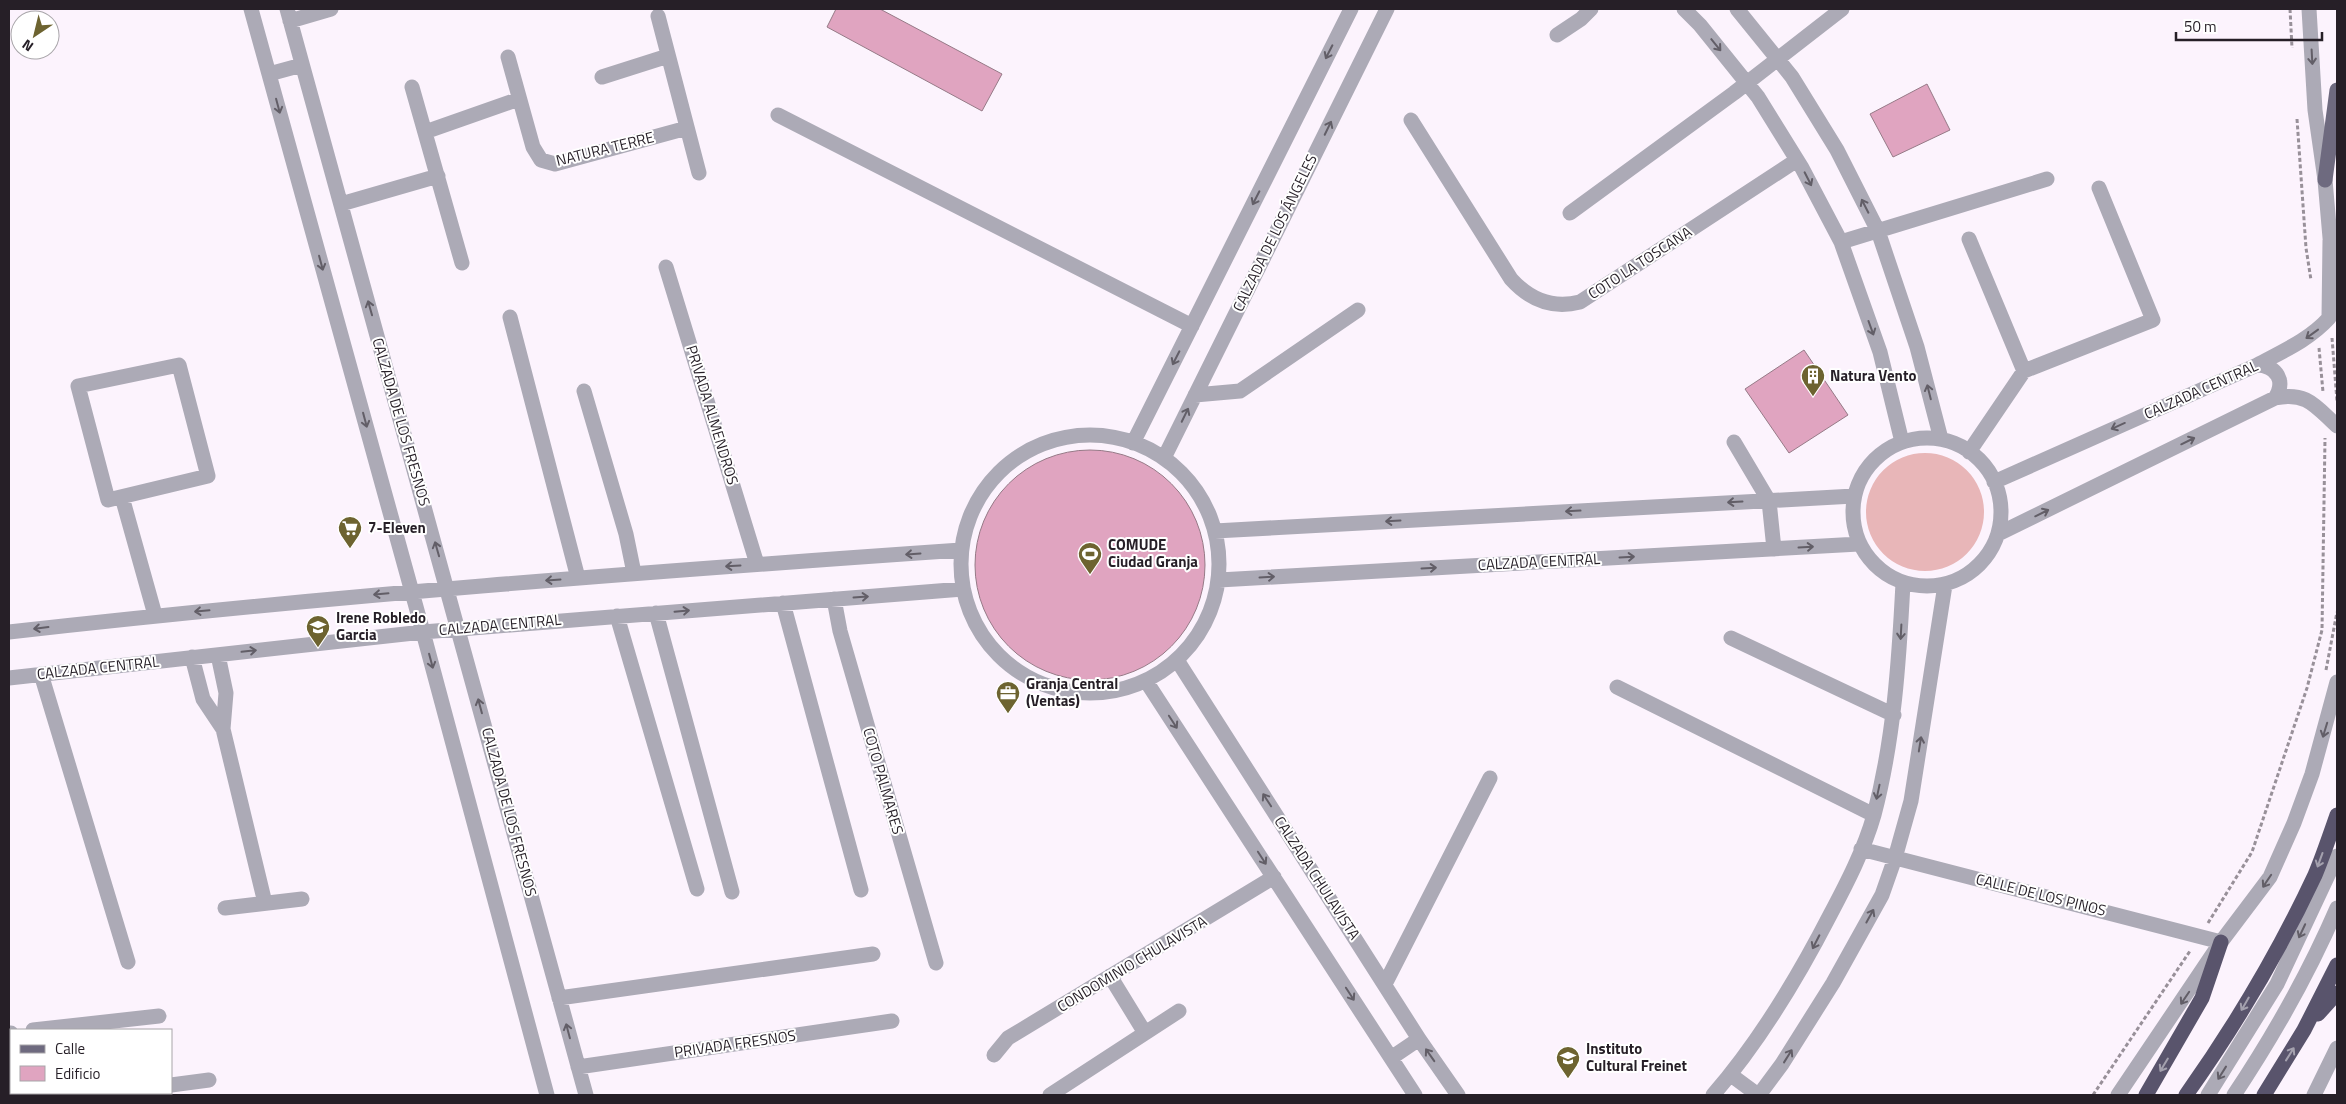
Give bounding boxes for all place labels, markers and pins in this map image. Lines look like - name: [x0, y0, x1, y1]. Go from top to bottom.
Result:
- building icon: Natura Vento: [1800, 363, 1826, 397]
- place label: Natura Vento: [1830, 364, 1916, 387]
- supermarket icon: 7-Eleven: [337, 515, 363, 549]
- place label: 7-Eleven: [368, 516, 426, 539]
- place label: COMUDE Ciudad Granja: [1108, 533, 1198, 573]
- sports icon: COMUDE Ciudad Granja: [1077, 541, 1103, 575]
- place label: Irene Robledo Garcia: [336, 606, 426, 646]
- school or university icon: Irene Robledo Garcia: [305, 614, 331, 648]
- place label: Granja Central (Ventas): [1026, 672, 1118, 712]
- office icon: Granja Central (Ventas): [995, 680, 1021, 714]
- place label: Instituto Cultural Freinet: [1586, 1037, 1688, 1077]
- school or university icon: Instituto Cultural Freinet: [1555, 1045, 1581, 1079]

